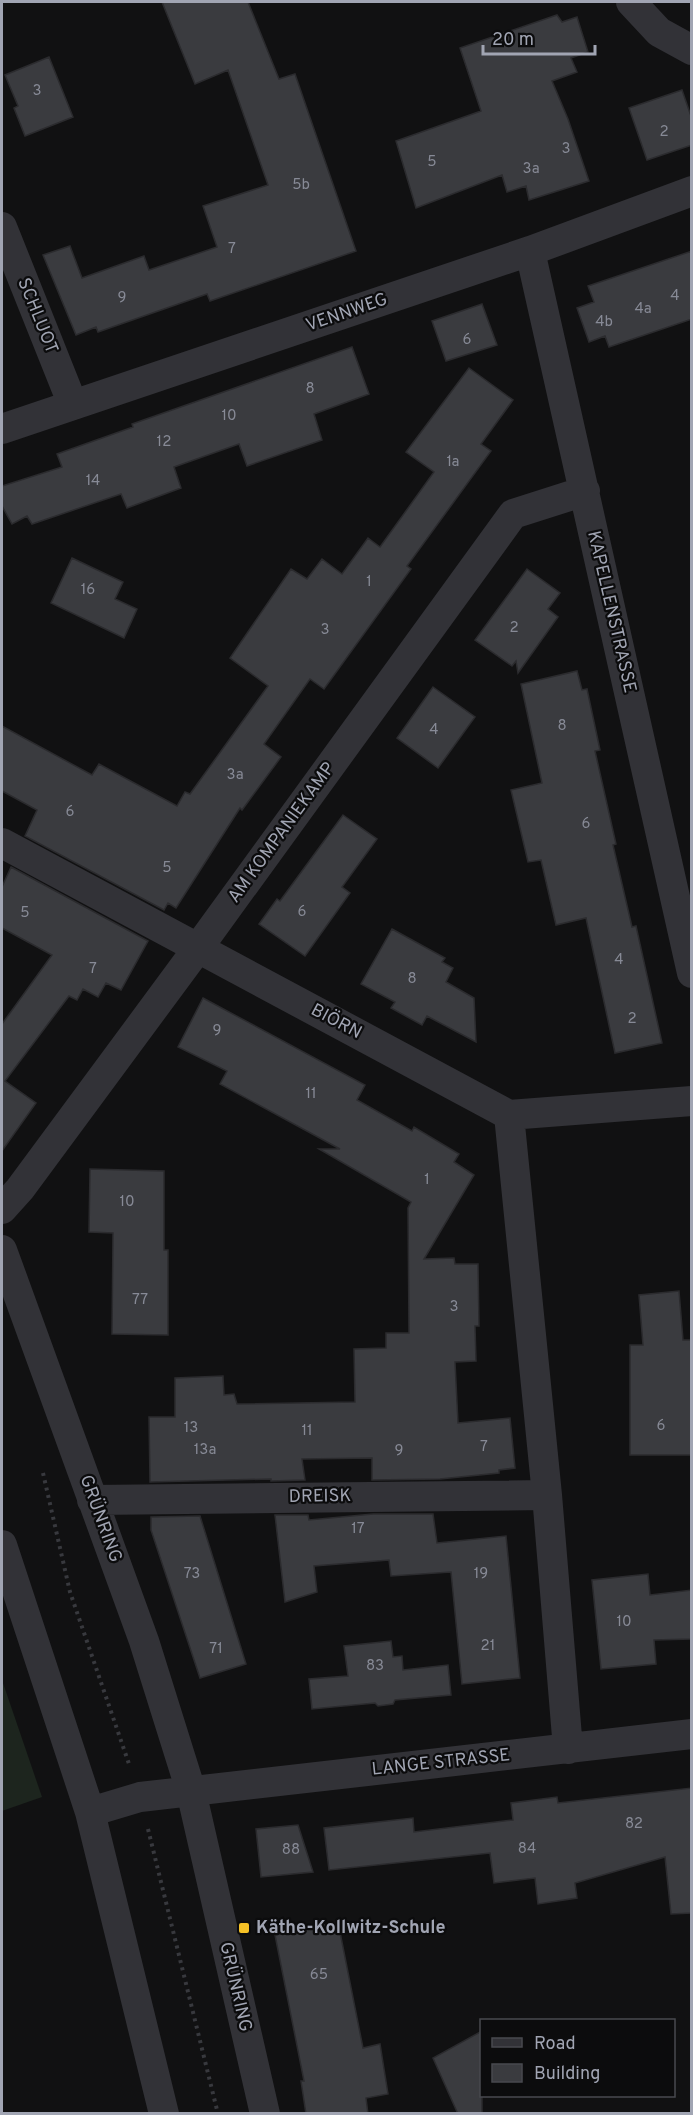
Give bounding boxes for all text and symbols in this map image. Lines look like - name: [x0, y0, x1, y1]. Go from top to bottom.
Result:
- scale bar: [483, 18, 596, 56]
- text: 20 m: [492, 29, 534, 52]
- house number: 3: [32, 82, 42, 101]
- house number: 2: [659, 123, 669, 142]
- house number: 3: [561, 140, 571, 159]
- house number: 5: [427, 153, 437, 172]
- house number: 3a: [522, 160, 540, 179]
- house number: 5b: [292, 176, 310, 195]
- house number: 7: [228, 240, 236, 259]
- street label: SCHLUOT: [11, 275, 63, 357]
- house number: 4: [670, 287, 680, 306]
- street label: VENNWEG: [303, 288, 391, 338]
- house number: 9: [118, 289, 126, 308]
- house number: 4a: [634, 300, 652, 319]
- house number: 4b: [595, 313, 613, 332]
- house number: 6: [463, 331, 472, 350]
- house number: 8: [305, 380, 315, 399]
- house number: 10: [221, 407, 237, 426]
- house number: 12: [157, 433, 171, 452]
- house number: 1a: [446, 453, 460, 472]
- house number: 14: [86, 472, 100, 491]
- street label: KAPELLENSTRASSE: [581, 529, 641, 695]
- house number: 1: [366, 573, 372, 592]
- house number: 16: [81, 581, 95, 600]
- house number: 2: [509, 619, 519, 638]
- house number: 3: [320, 621, 330, 640]
- house number: 8: [557, 717, 567, 736]
- house number: 4: [429, 721, 439, 740]
- street label: AM KOMPANIEKAMP: [223, 758, 341, 908]
- house number: 3a: [226, 766, 244, 785]
- house number: 6: [66, 803, 75, 822]
- house number: 6: [582, 815, 591, 834]
- house number: 5: [162, 859, 172, 878]
- house number: 6: [298, 903, 307, 922]
- house number: 5: [20, 904, 30, 923]
- house number: 4: [614, 951, 624, 970]
- house number: 7: [89, 960, 97, 979]
- house number: 8: [407, 970, 417, 989]
- street label: BIÖRN: [306, 997, 366, 1045]
- house number: 2: [627, 1010, 637, 1029]
- house number: 9: [213, 1022, 221, 1041]
- house number: 11: [305, 1085, 317, 1104]
- house number: 1: [424, 1171, 430, 1190]
- house number: 10: [119, 1193, 135, 1212]
- house number: 77: [132, 1291, 148, 1310]
- house number: 3: [449, 1298, 459, 1317]
- house number: 6: [657, 1417, 666, 1436]
- house number: 13: [184, 1419, 198, 1438]
- house number: 11: [301, 1422, 313, 1441]
- house number: 7: [480, 1438, 488, 1457]
- house number: 13a: [194, 1441, 216, 1460]
- house number: 9: [395, 1442, 403, 1461]
- street label: GRÜNRING: [74, 1471, 128, 1566]
- street label: DREISK: [289, 1485, 352, 1509]
- house number: 17: [351, 1520, 365, 1539]
- house number: 73: [184, 1565, 200, 1584]
- house number: 19: [474, 1565, 488, 1584]
- house number: 10: [616, 1613, 632, 1632]
- house number: 21: [481, 1637, 495, 1656]
- house number: 71: [209, 1640, 223, 1659]
- house number: 83: [366, 1657, 384, 1676]
- street label: LANGE STRASSE: [371, 1744, 511, 1782]
- house number: 82: [625, 1815, 643, 1834]
- house number: 84: [518, 1840, 536, 1859]
- house number: 88: [282, 1841, 300, 1860]
- place label: Käthe-Kollwitz-Schule: [256, 1917, 445, 1940]
- marker: Käthe-Kollwitz-Schule: [237, 1921, 251, 1935]
- street label: GRÜNRING: [214, 1939, 258, 2034]
- house number: 65: [310, 1966, 328, 1985]
- legend: [480, 2019, 675, 2097]
- text: Road: [534, 2033, 576, 2056]
- text: Building: [534, 2063, 600, 2086]

